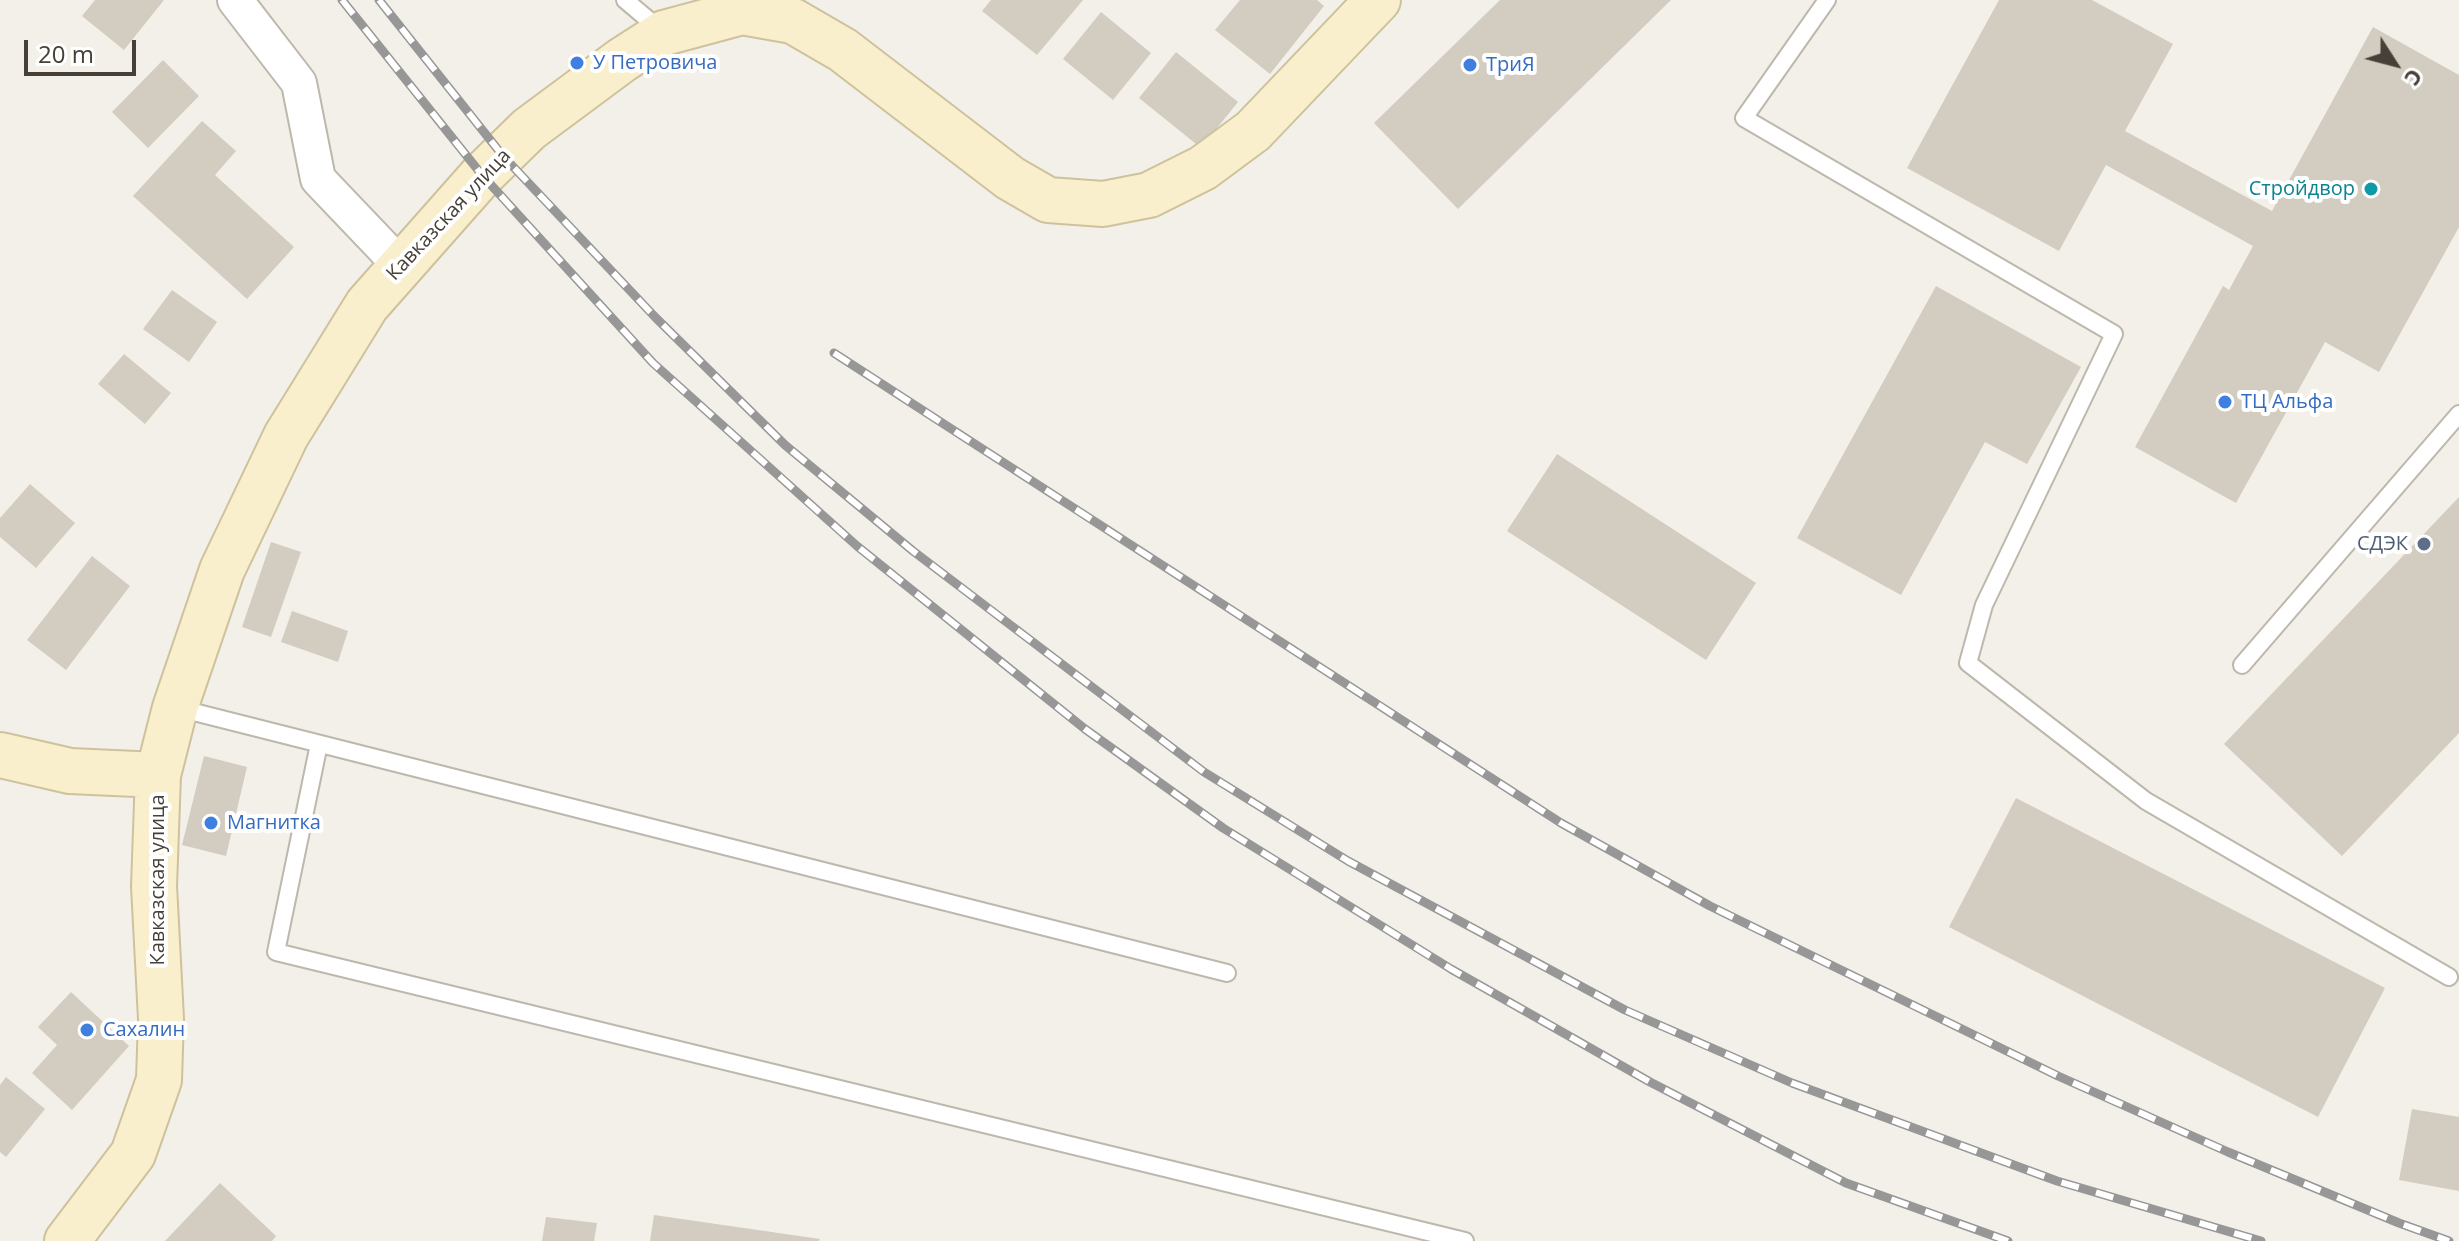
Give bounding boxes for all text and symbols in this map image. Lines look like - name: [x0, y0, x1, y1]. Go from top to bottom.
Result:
- scale bar: [28, 24, 140, 74]
- north arrow: [2355, 24, 2435, 104]
- text: 20 m: [38, 37, 94, 70]
- place label: У Петровича: [593, 51, 717, 75]
- place label: ТриЯ: [1486, 53, 1535, 77]
- marker: У Петровича: [568, 54, 586, 72]
- marker: ТриЯ: [1461, 56, 1479, 74]
- text: С: [2398, 64, 2431, 93]
- street label: Кавказская улица: [382, 144, 516, 286]
- place label: Стройдвор: [2249, 177, 2355, 201]
- marker: Стройдвор: [2362, 180, 2380, 198]
- place label: ТЦ Альфа: [2241, 390, 2333, 414]
- marker: ТЦ Альфа: [2216, 393, 2234, 411]
- place label: СДЭК: [2357, 532, 2408, 556]
- marker: СДЭК: [2415, 535, 2433, 553]
- street label: Кавказская улица: [146, 794, 170, 966]
- place label: Магнитка: [227, 811, 321, 835]
- marker: Магнитка: [202, 814, 220, 832]
- place label: Сахалин: [103, 1018, 185, 1042]
- marker: Сахалин: [78, 1021, 96, 1039]

